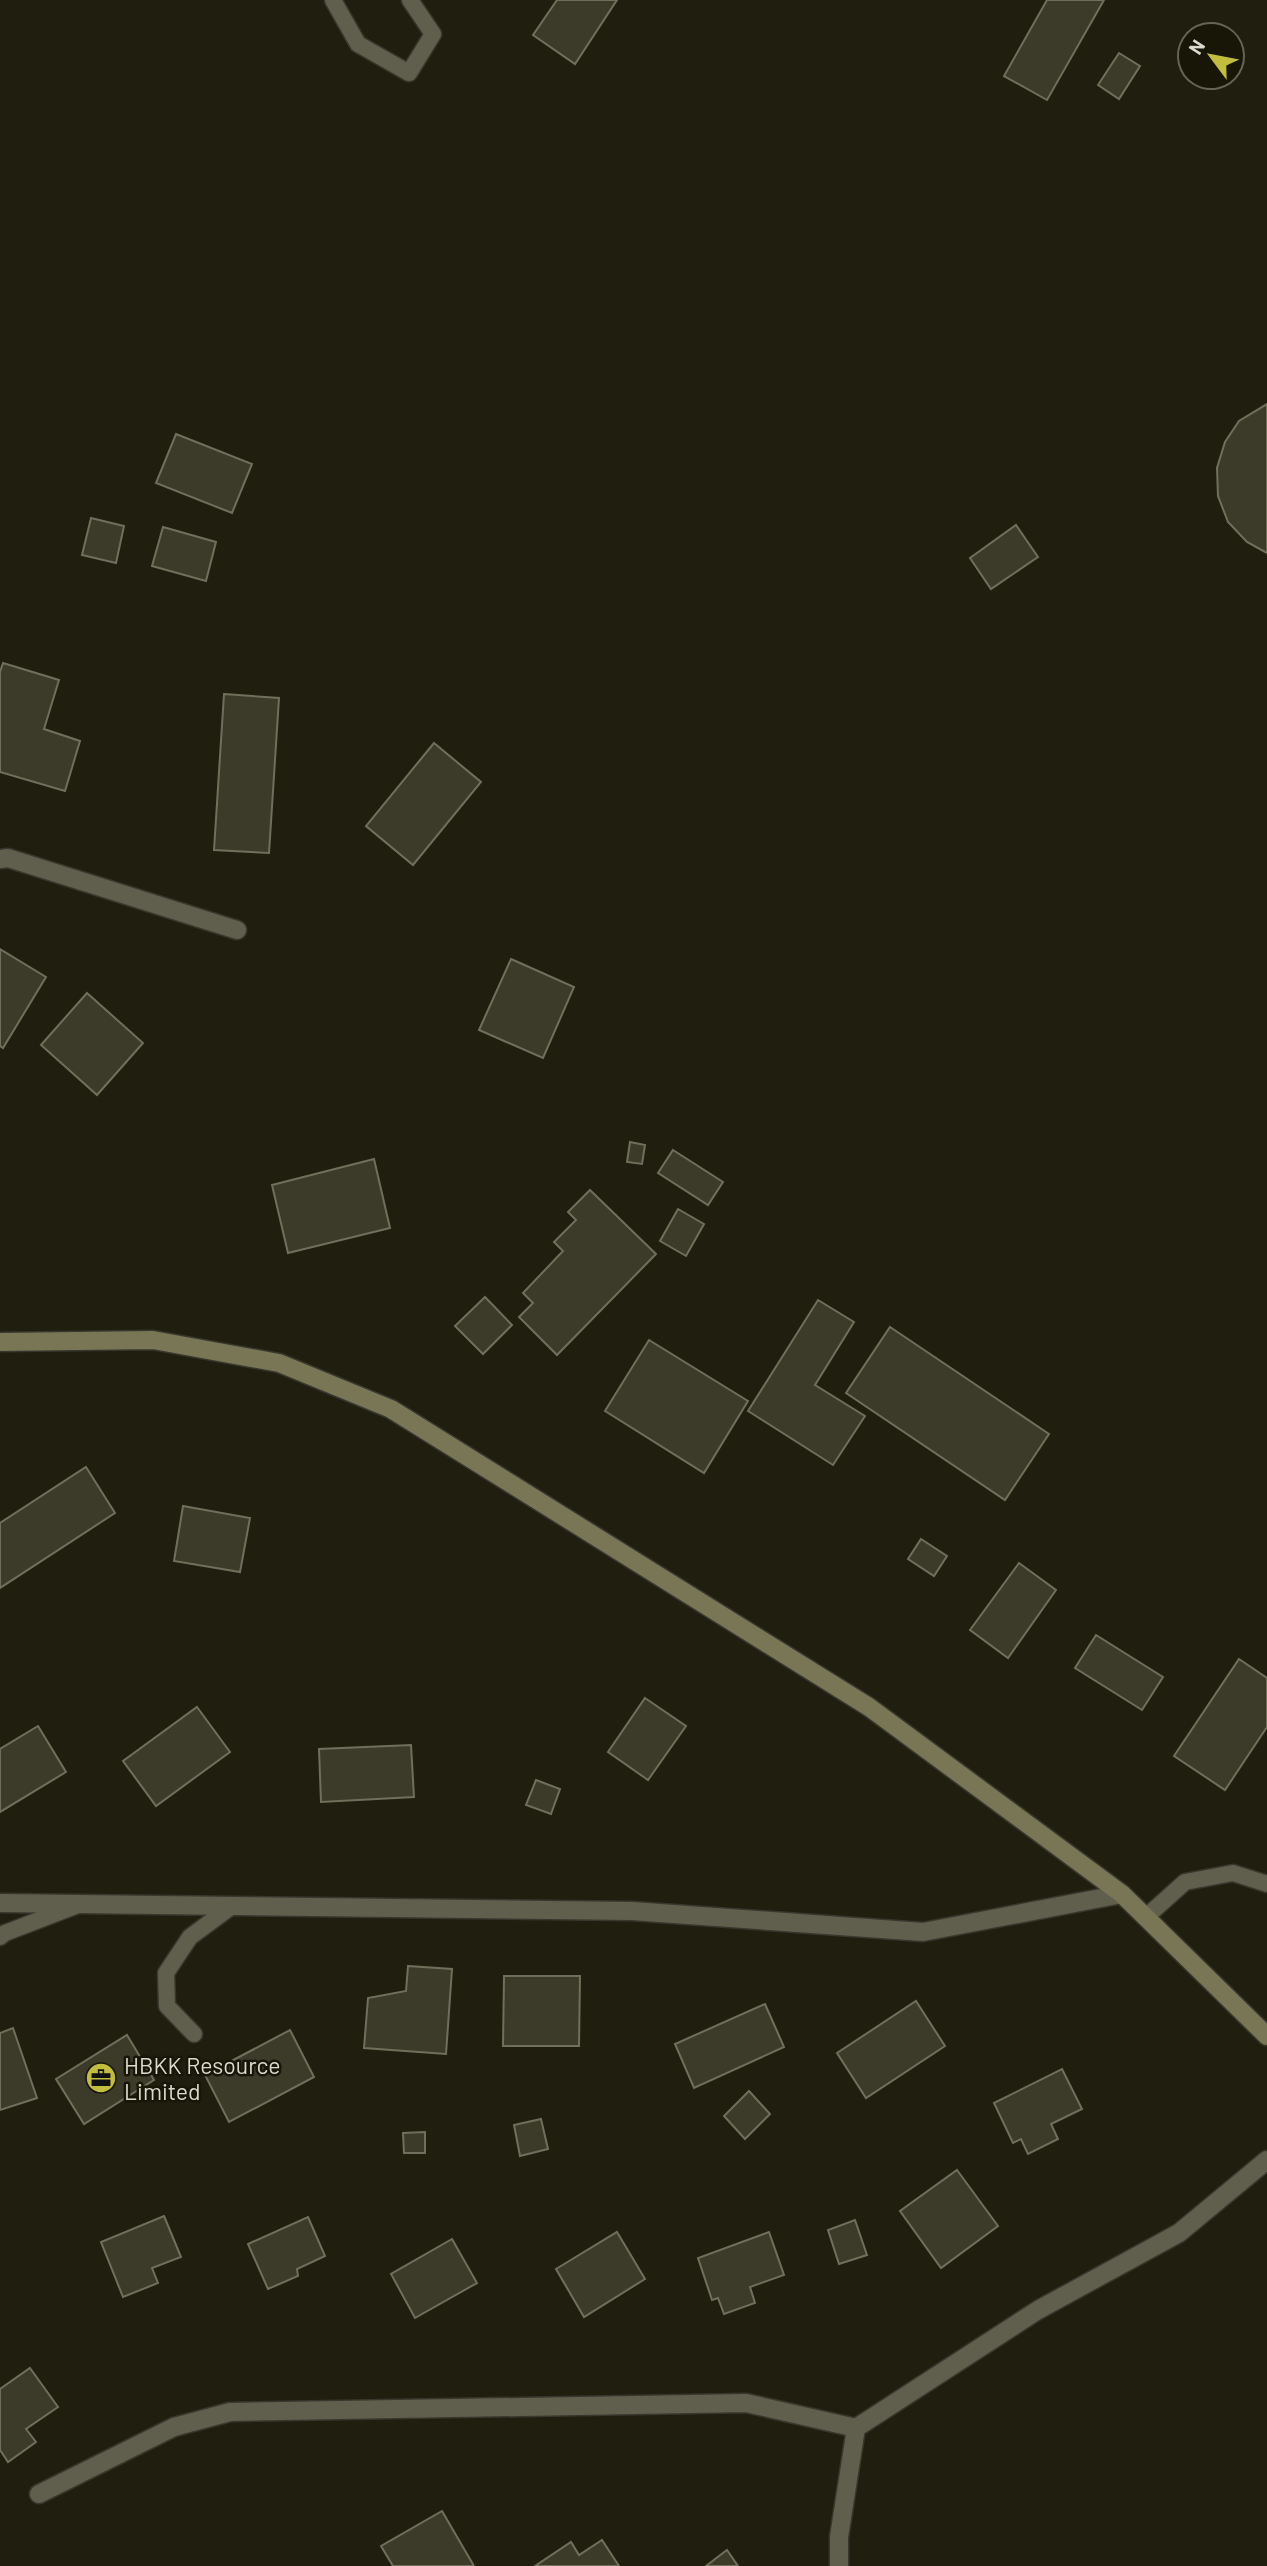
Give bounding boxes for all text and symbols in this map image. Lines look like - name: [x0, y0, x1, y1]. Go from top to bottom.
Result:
- north arrow: [1176, 21, 1246, 91]
- text: N: [1183, 35, 1209, 58]
- place label: HBKK Resource Limited: [124, 2051, 281, 2105]
- office icon: HBKK Resource Limited: [84, 2061, 118, 2095]

